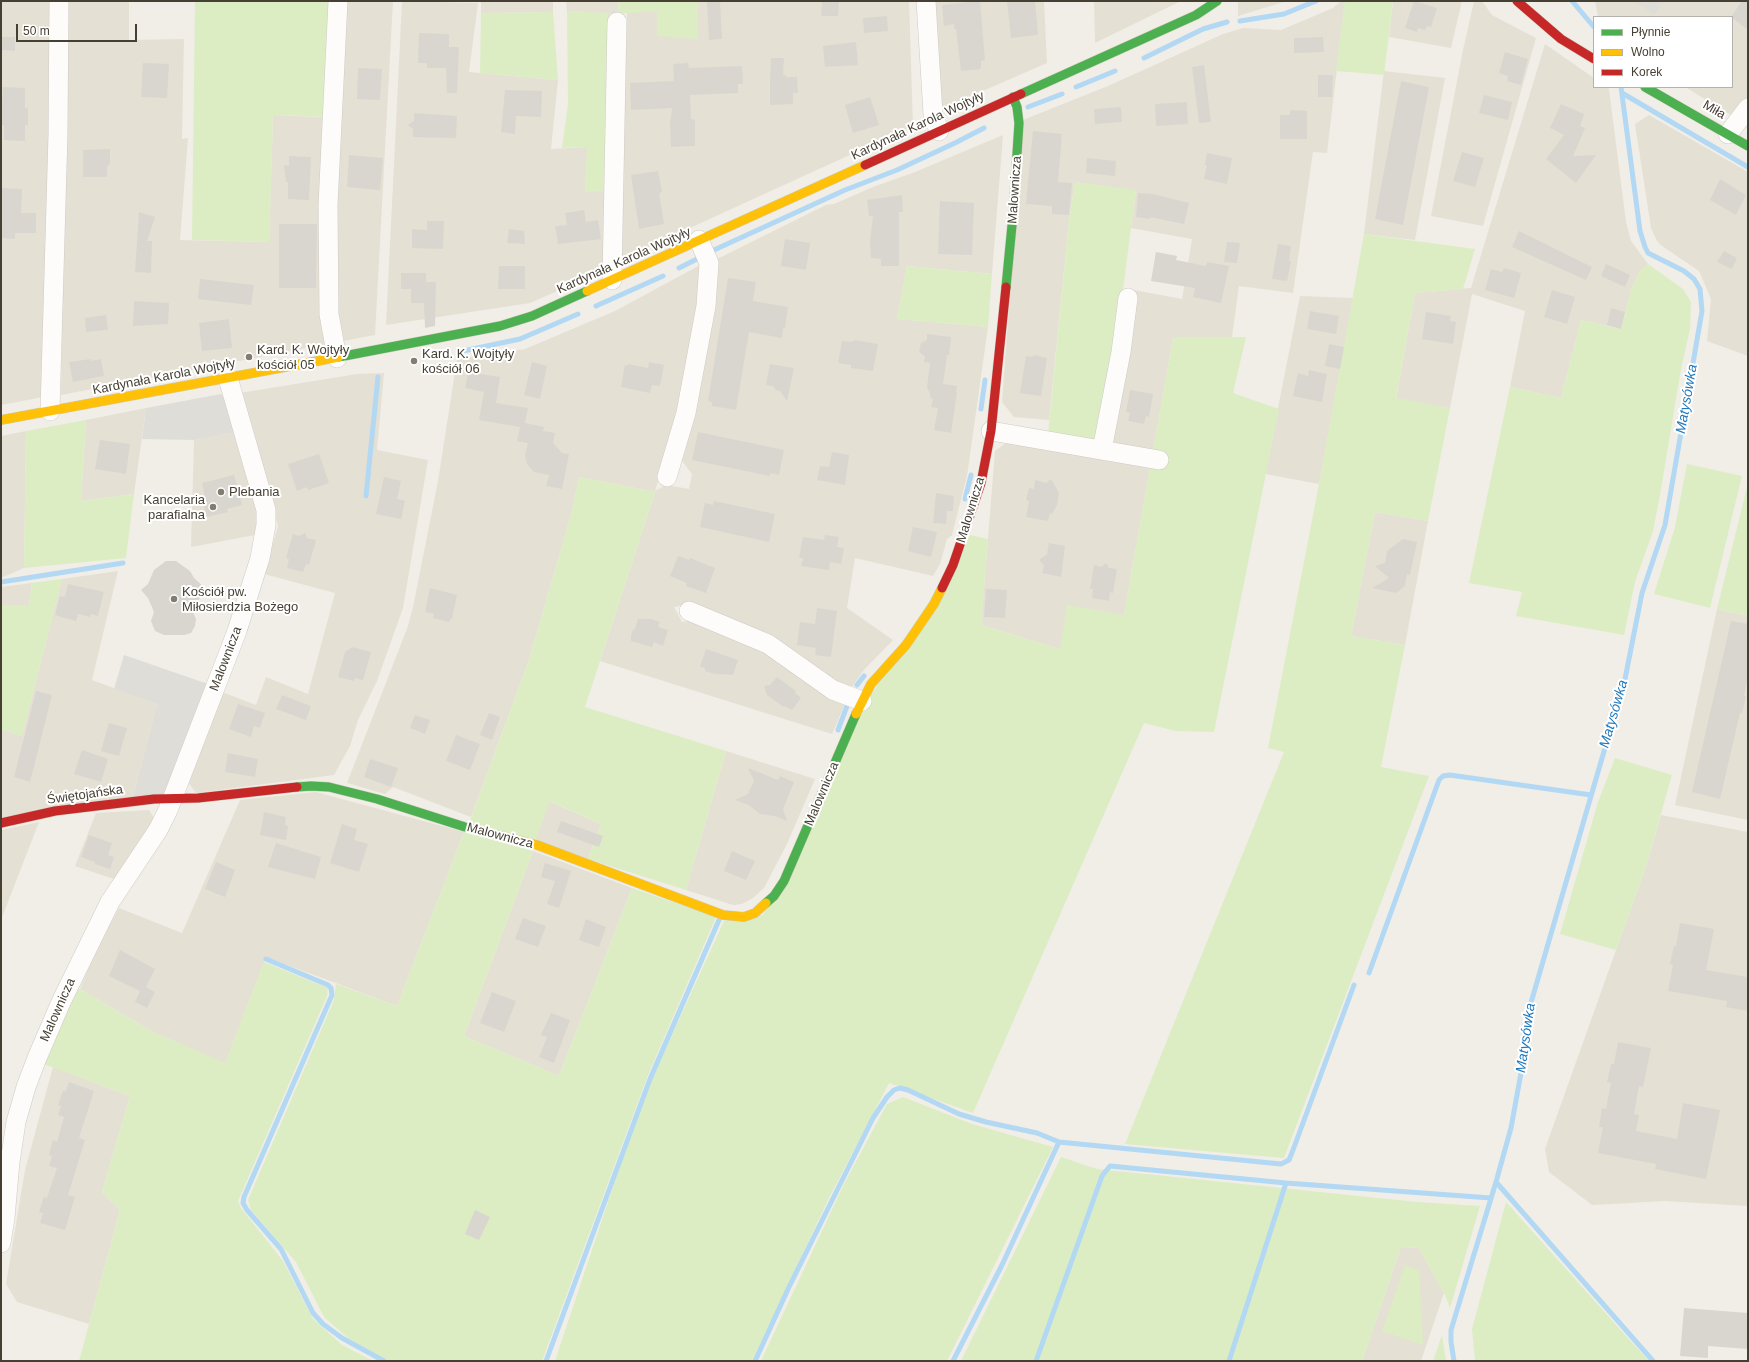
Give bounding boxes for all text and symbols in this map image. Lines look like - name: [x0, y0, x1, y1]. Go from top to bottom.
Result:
- scale bar: [18, 16, 139, 42]
- legend: [1593, 16, 1733, 88]
- text: 50 m: [23, 24, 50, 38]
- text: Płynnie: [1631, 25, 1670, 39]
- text: Wolno: [1631, 45, 1665, 59]
- text: Korek: [1631, 65, 1662, 79]
- street label: Kardynała Karola Wojtyły: [849, 88, 987, 164]
- street label: Miła: [1700, 97, 1728, 123]
- street label: Malownicza: [1005, 156, 1025, 224]
- street label: Kardynała Karola Wojtyły: [555, 224, 693, 298]
- place label: Kard. K. Wojtyły kościół 05: [257, 342, 349, 373]
- place label: Kard. K. Wojtyły kościół 06: [422, 346, 514, 377]
- marker: Kard. K. Wojtyły kościół 05: [244, 352, 254, 362]
- street label: Kardynała Karola Wojtyły: [91, 356, 237, 398]
- marker: Kard. K. Wojtyły kościół 06: [409, 356, 419, 366]
- water label: Matysówka: [1673, 363, 1701, 435]
- street label: Malownicza: [954, 475, 988, 545]
- place label: Plebania: [229, 484, 280, 500]
- marker: Plebania: [216, 487, 226, 497]
- place label: Kancelaria parafialna: [144, 492, 205, 523]
- marker: Kancelaria parafialna: [208, 502, 218, 512]
- place label: Kościół pw. Miłosierdzia Bożego: [182, 584, 298, 615]
- marker: Kościół pw. Miłosierdzia Bożego: [169, 594, 179, 604]
- street label: Malownicza: [207, 625, 245, 693]
- water label: Matysówka: [1596, 678, 1632, 750]
- street label: Malownicza: [802, 760, 842, 828]
- street label: Świętojańska: [46, 782, 124, 808]
- street label: Malownicza: [465, 820, 535, 852]
- street label: Malownicza: [37, 976, 79, 1044]
- water label: Matysówka: [1513, 1002, 1539, 1074]

